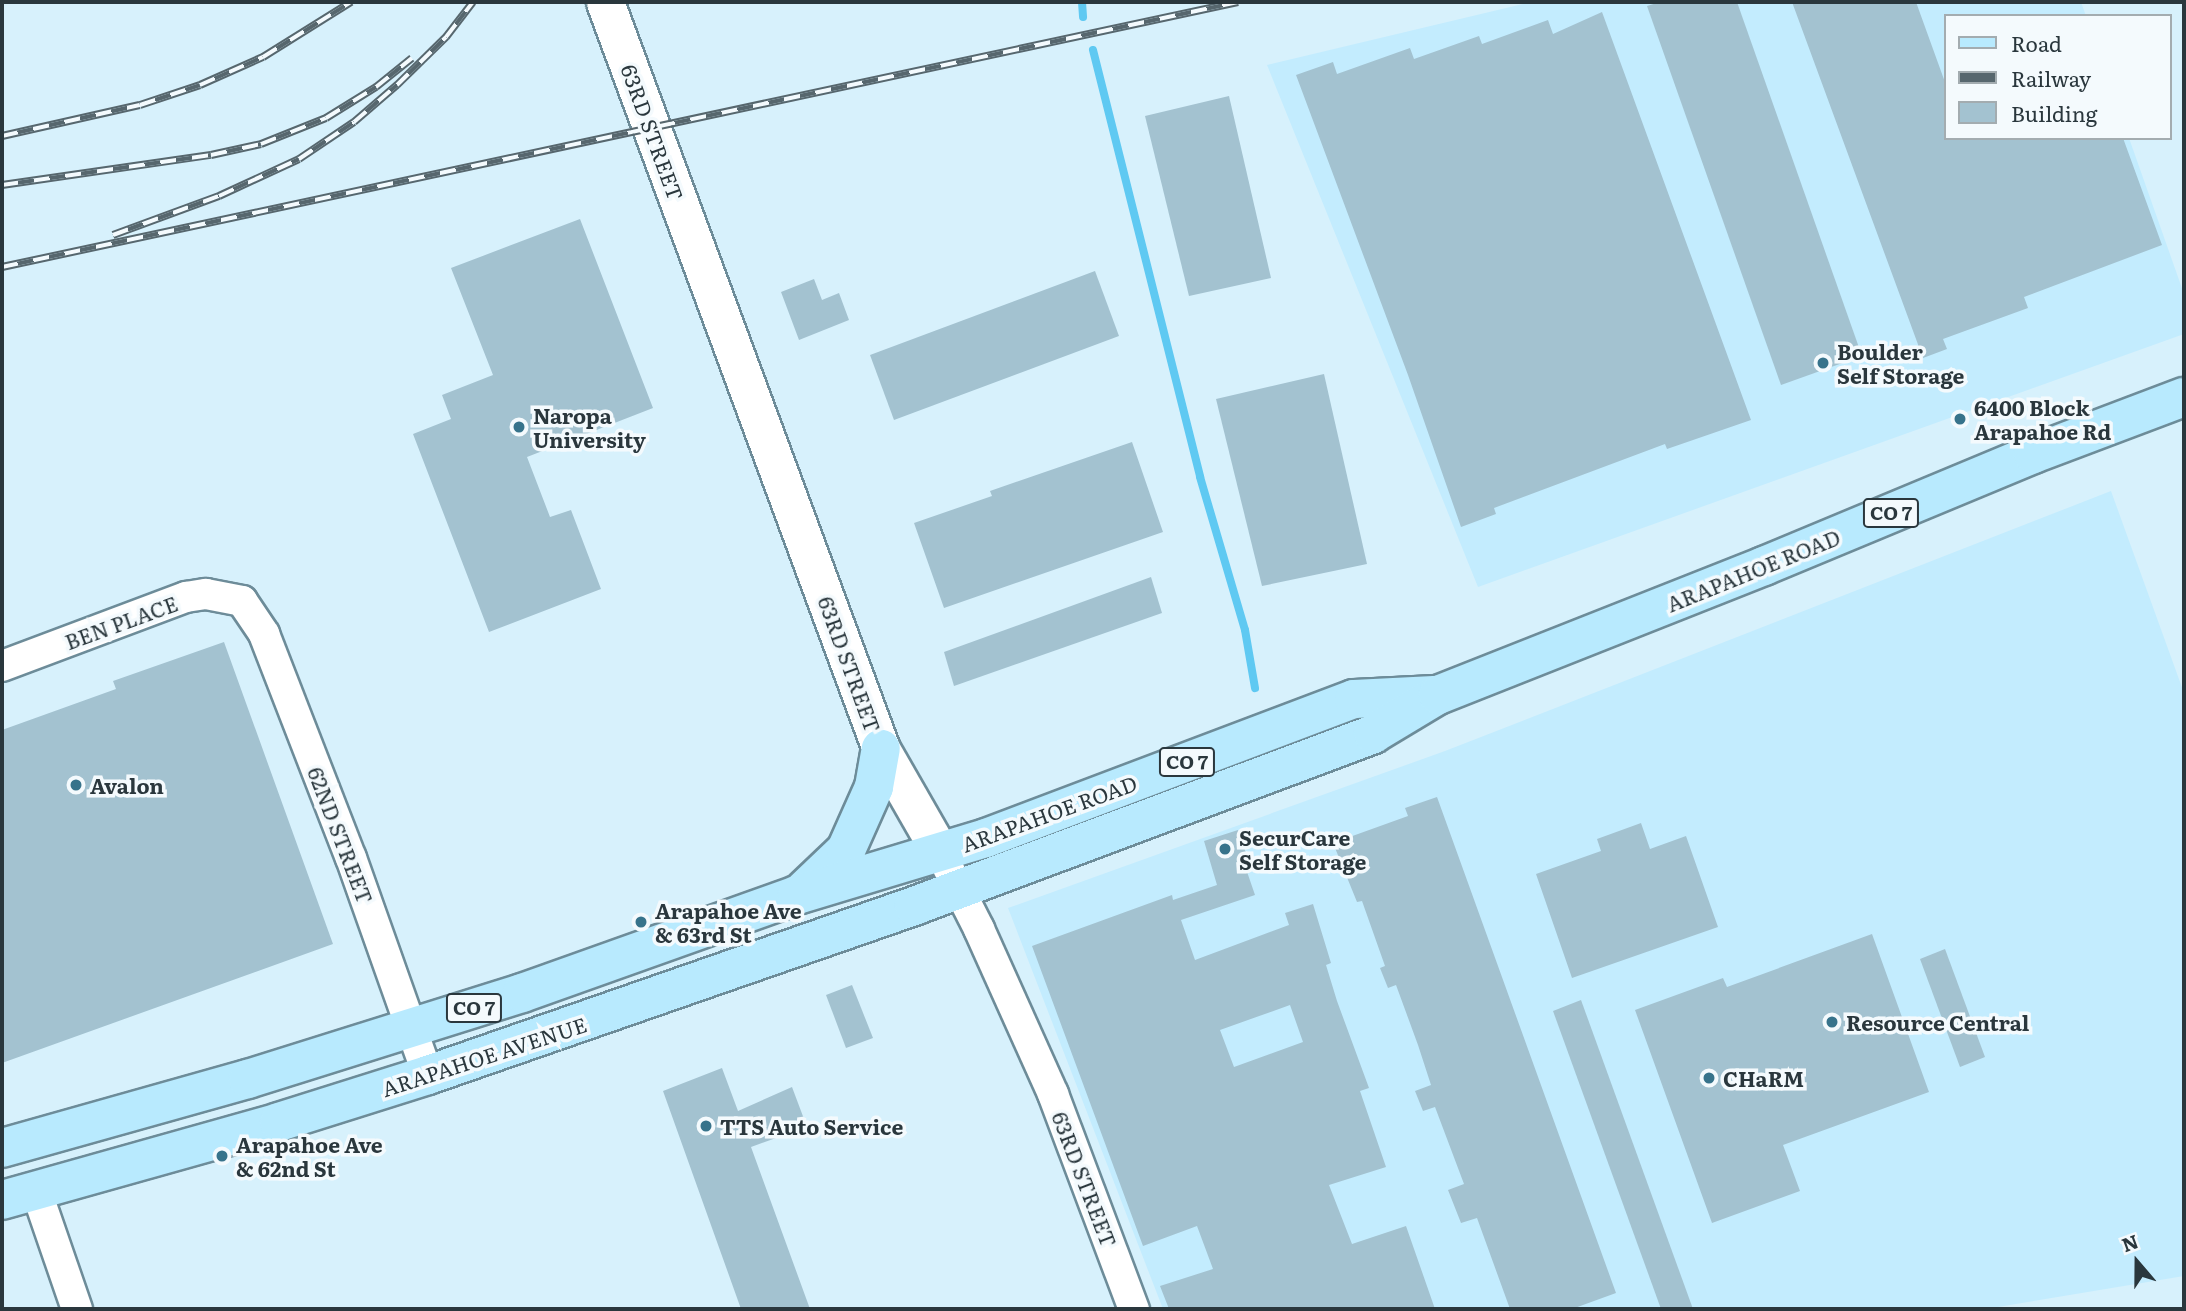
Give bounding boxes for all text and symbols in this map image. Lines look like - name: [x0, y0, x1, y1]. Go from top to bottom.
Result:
- legend: [1944, 14, 2172, 140]
- text: Road: [2011, 27, 2062, 58]
- street label: 63RD STREET: [617, 61, 689, 203]
- text: Railway: [2011, 62, 2091, 93]
- text: Building: [2011, 97, 2097, 128]
- place label: Boulder Self Storage: [1837, 338, 1964, 388]
- marker: Boulder Self Storage: [1815, 355, 1831, 371]
- place label: 6400 Block Arapahoe Rd: [1974, 394, 2111, 444]
- place label: Naropa University: [533, 402, 646, 452]
- marker: 6400 Block Arapahoe Rd: [1952, 411, 1968, 427]
- marker: Naropa University: [511, 419, 527, 435]
- road number: CO 7: [1861, 498, 1921, 528]
- street label: ARAPAHOE ROAD: [1663, 524, 1843, 616]
- street label: BEN PLACE: [61, 590, 181, 654]
- street label: 63RD STREET: [814, 593, 886, 735]
- road number: CO 7: [1157, 747, 1217, 778]
- street label: 62ND STREET: [303, 763, 379, 907]
- street label: ARAPAHOE ROAD: [958, 770, 1140, 856]
- place label: Avalon: [90, 772, 164, 798]
- marker: Avalon: [68, 777, 84, 793]
- place label: SecurCare Self Storage: [1239, 824, 1366, 874]
- marker: SecurCare Self Storage: [1217, 841, 1233, 857]
- place label: Arapahoe Ave & 63rd St: [655, 897, 802, 947]
- marker: Arapahoe Ave & 63rd St: [633, 914, 649, 930]
- road number: CO 7: [444, 992, 504, 1024]
- place label: Resource Central: [1846, 1009, 2029, 1035]
- street label: ARAPAHOE AVENUE: [378, 1011, 590, 1101]
- marker: Resource Central: [1824, 1014, 1840, 1030]
- place label: CHaRM: [1723, 1065, 1804, 1091]
- marker: CHaRM: [1701, 1070, 1717, 1086]
- street label: 63RD STREET: [1048, 1108, 1122, 1250]
- place label: TTS Auto Service: [720, 1113, 903, 1139]
- marker: TTS Auto Service: [698, 1118, 714, 1134]
- place label: Arapahoe Ave & 62nd St: [236, 1131, 383, 1181]
- marker: Arapahoe Ave & 62nd St: [214, 1148, 230, 1164]
- text: N: [2118, 1226, 2142, 1258]
- north arrow: [2102, 1227, 2172, 1297]

